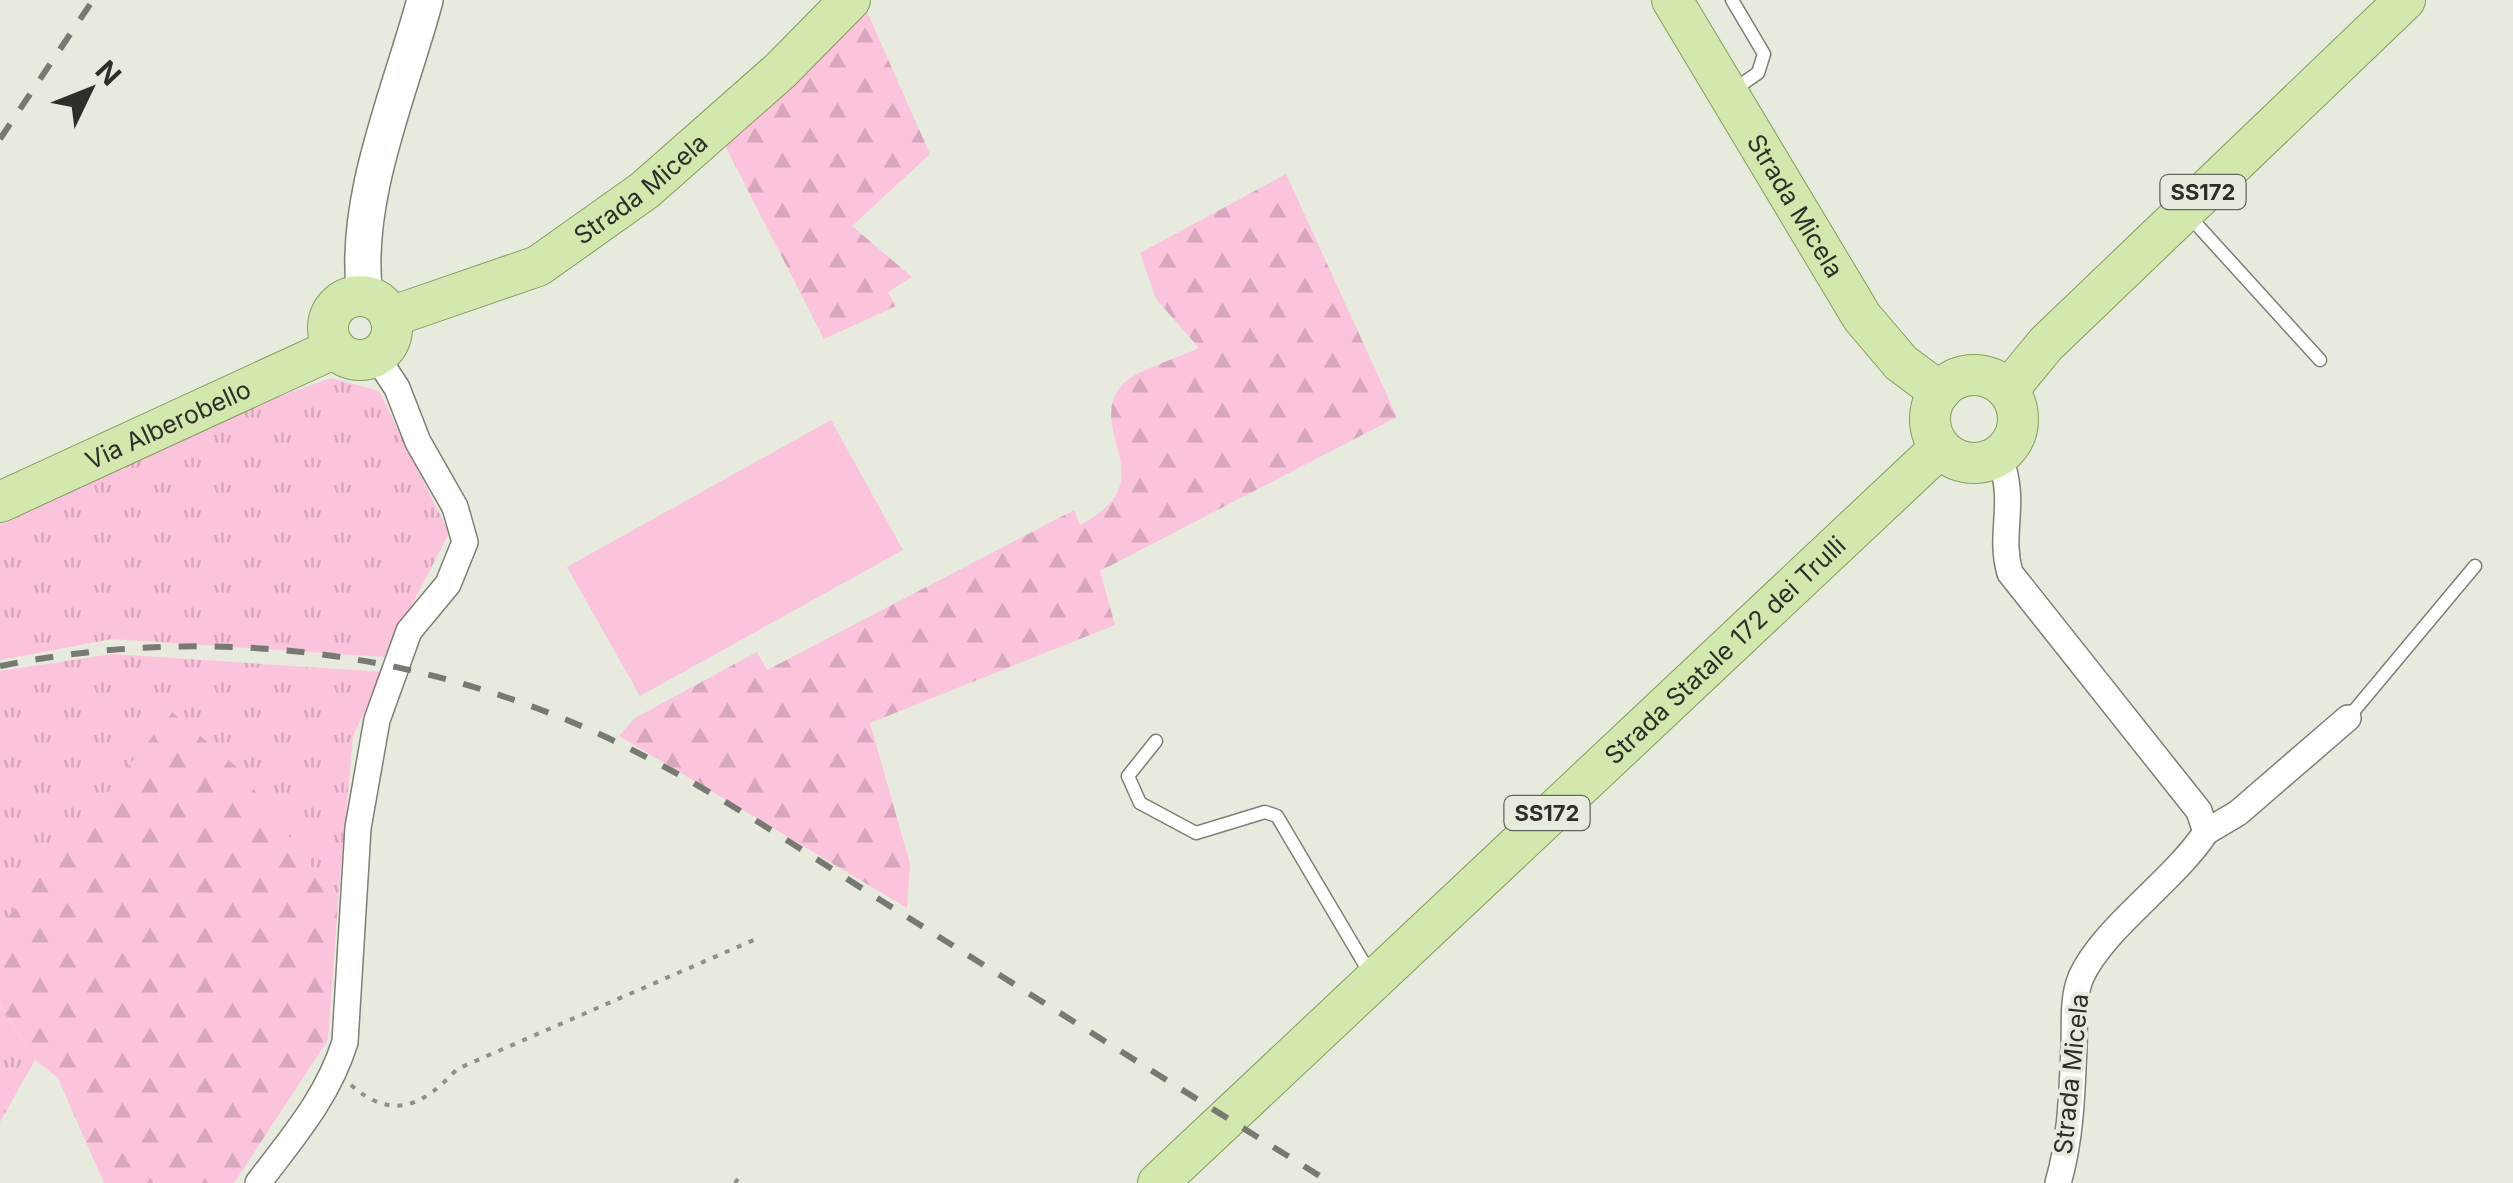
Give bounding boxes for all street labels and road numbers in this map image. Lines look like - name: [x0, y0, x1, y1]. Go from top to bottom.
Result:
- street label: Strada Micela: [568, 127, 713, 251]
- street label: Strada Micela: [1741, 129, 1850, 283]
- road number: SS172: [2160, 175, 2246, 209]
- street label: Via Alberobello: [81, 374, 255, 476]
- street label: Strada Statale 172 dei Trulli: [1598, 530, 1851, 770]
- road number: SS172: [1504, 796, 1590, 830]
- street label: Strada Micela: [2048, 992, 2094, 1156]

